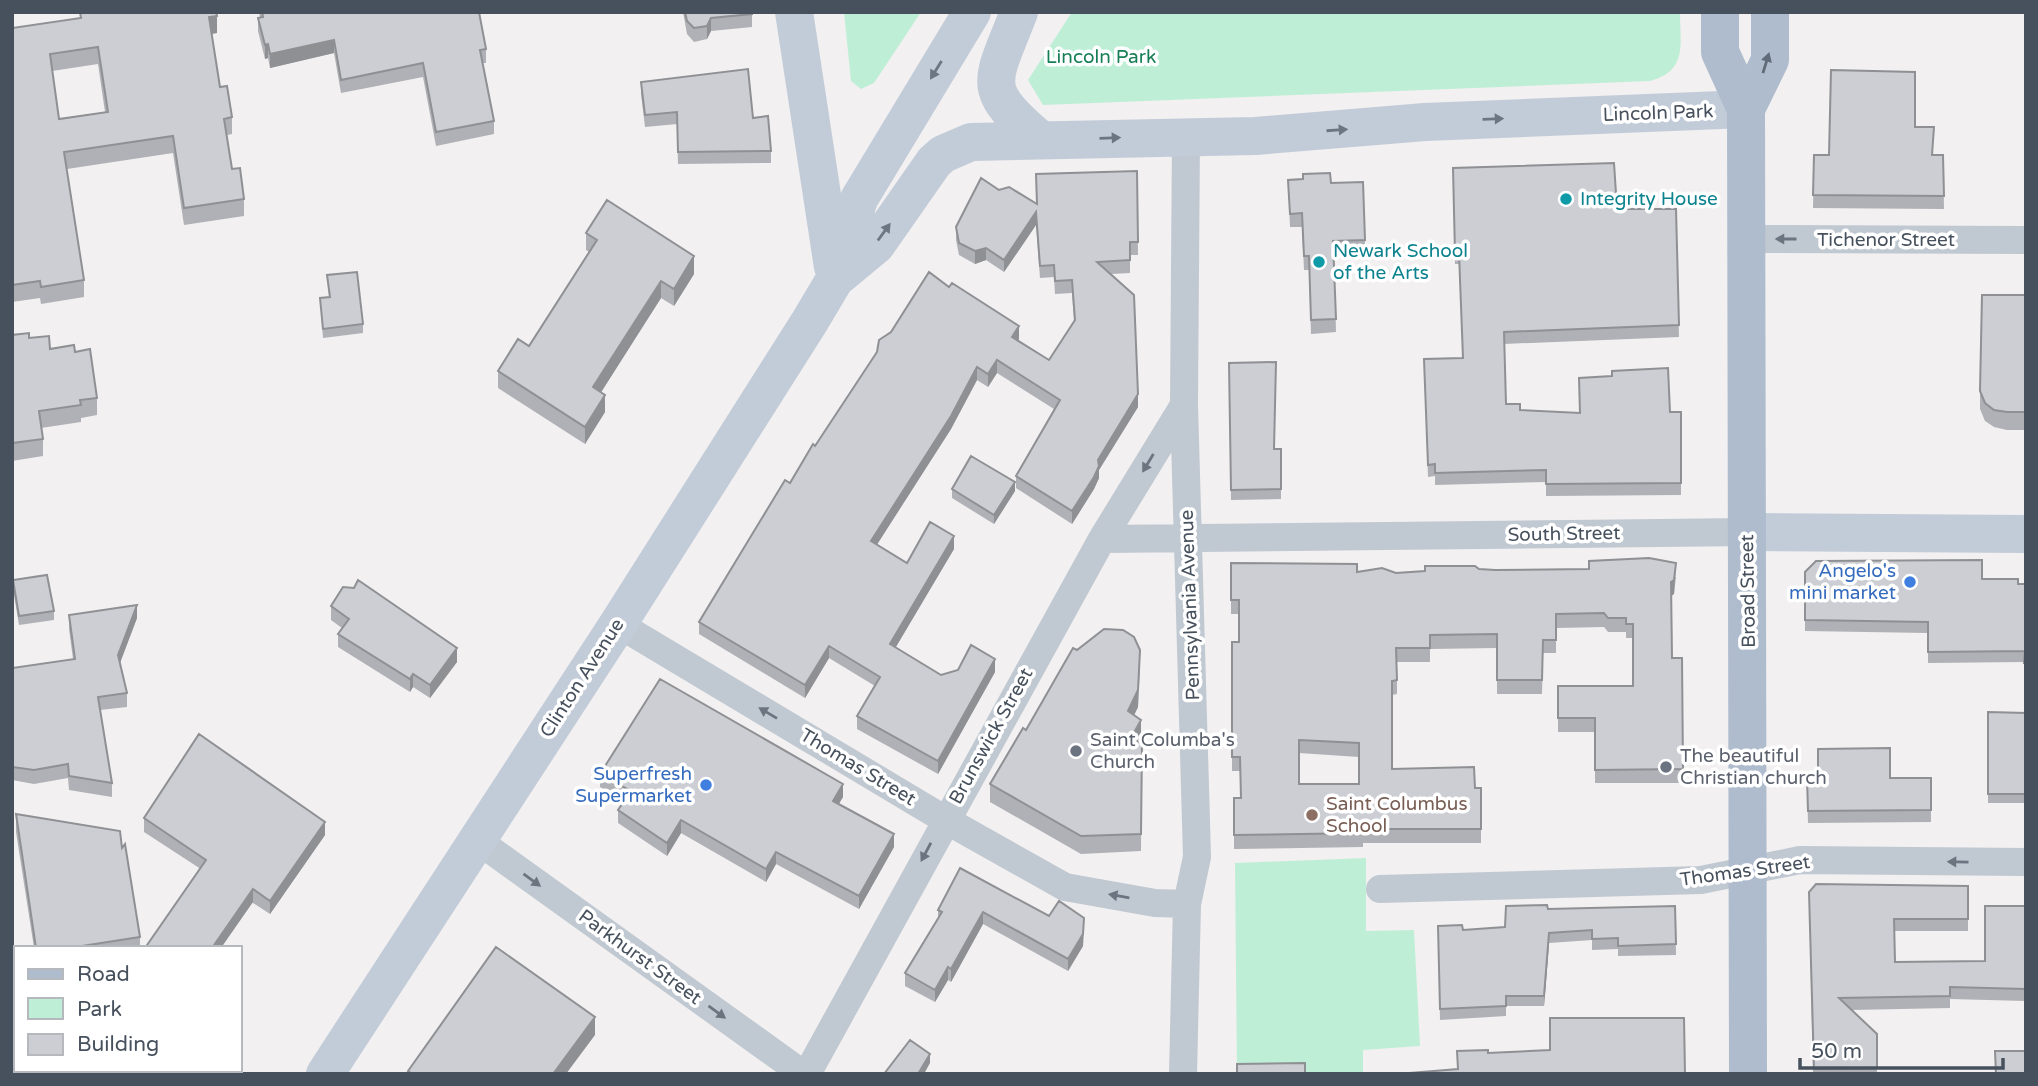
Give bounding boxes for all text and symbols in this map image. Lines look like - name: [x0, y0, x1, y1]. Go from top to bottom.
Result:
- park label: Lincoln Park: [1046, 46, 1156, 68]
- one-way arrow: [1762, 52, 1772, 73]
- one-way arrow: [929, 61, 942, 80]
- street label: Lincoln Park: [1602, 100, 1714, 126]
- one-way arrow: [1482, 114, 1504, 125]
- one-way arrow: [1326, 125, 1348, 136]
- one-way arrow: [1099, 133, 1121, 144]
- place label: Integrity House: [1580, 188, 1718, 210]
- marker: Integrity House: [1558, 191, 1574, 207]
- one-way arrow: [877, 223, 891, 241]
- street label: Tichenor Street: [1817, 229, 1955, 251]
- one-way arrow: [1775, 233, 1797, 245]
- place label: Newark School of the Arts: [1333, 240, 1468, 284]
- marker: Newark School of the Arts: [1311, 254, 1327, 270]
- one-way arrow: [1142, 453, 1155, 472]
- street label: Pennsylvania Avenue: [1176, 509, 1204, 701]
- street label: South Street: [1507, 522, 1621, 546]
- street label: Broad Street: [1736, 534, 1760, 648]
- place label: Angelo's mini market: [1789, 560, 1896, 604]
- marker: Angelo's mini market: [1902, 574, 1918, 590]
- street label: Clinton Avenue: [535, 614, 629, 742]
- street label: Brunswick Street: [945, 664, 1037, 808]
- one-way arrow: [758, 707, 777, 720]
- street label: Thomas Street: [796, 724, 920, 810]
- place label: Saint Columba's Church: [1090, 729, 1235, 773]
- marker: Saint Columba's Church: [1068, 743, 1084, 759]
- place label: The beautiful Christian church: [1680, 745, 1827, 789]
- marker: The beautiful Christian church: [1658, 759, 1674, 775]
- place label: Superfresh Supermarket: [575, 763, 692, 807]
- marker: Superfresh Supermarket: [698, 777, 714, 793]
- place label: Saint Columbus School: [1326, 793, 1468, 837]
- marker: Saint Columbus School: [1304, 807, 1320, 823]
- one-way arrow: [921, 842, 932, 862]
- street label: Thomas Street: [1679, 851, 1811, 891]
- one-way arrow: [1946, 856, 1968, 868]
- one-way arrow: [523, 873, 541, 887]
- one-way arrow: [1108, 891, 1130, 902]
- street label: Parkhurst Street: [574, 905, 706, 1009]
- legend: [14, 946, 242, 1072]
- text: Road: [77, 962, 130, 987]
- text: Park: [77, 997, 122, 1022]
- one-way arrow: [708, 1005, 726, 1019]
- scale bar: [1800, 1026, 2003, 1070]
- text: Building: [77, 1032, 159, 1057]
- text: 50 m: [1811, 1039, 1862, 1064]

